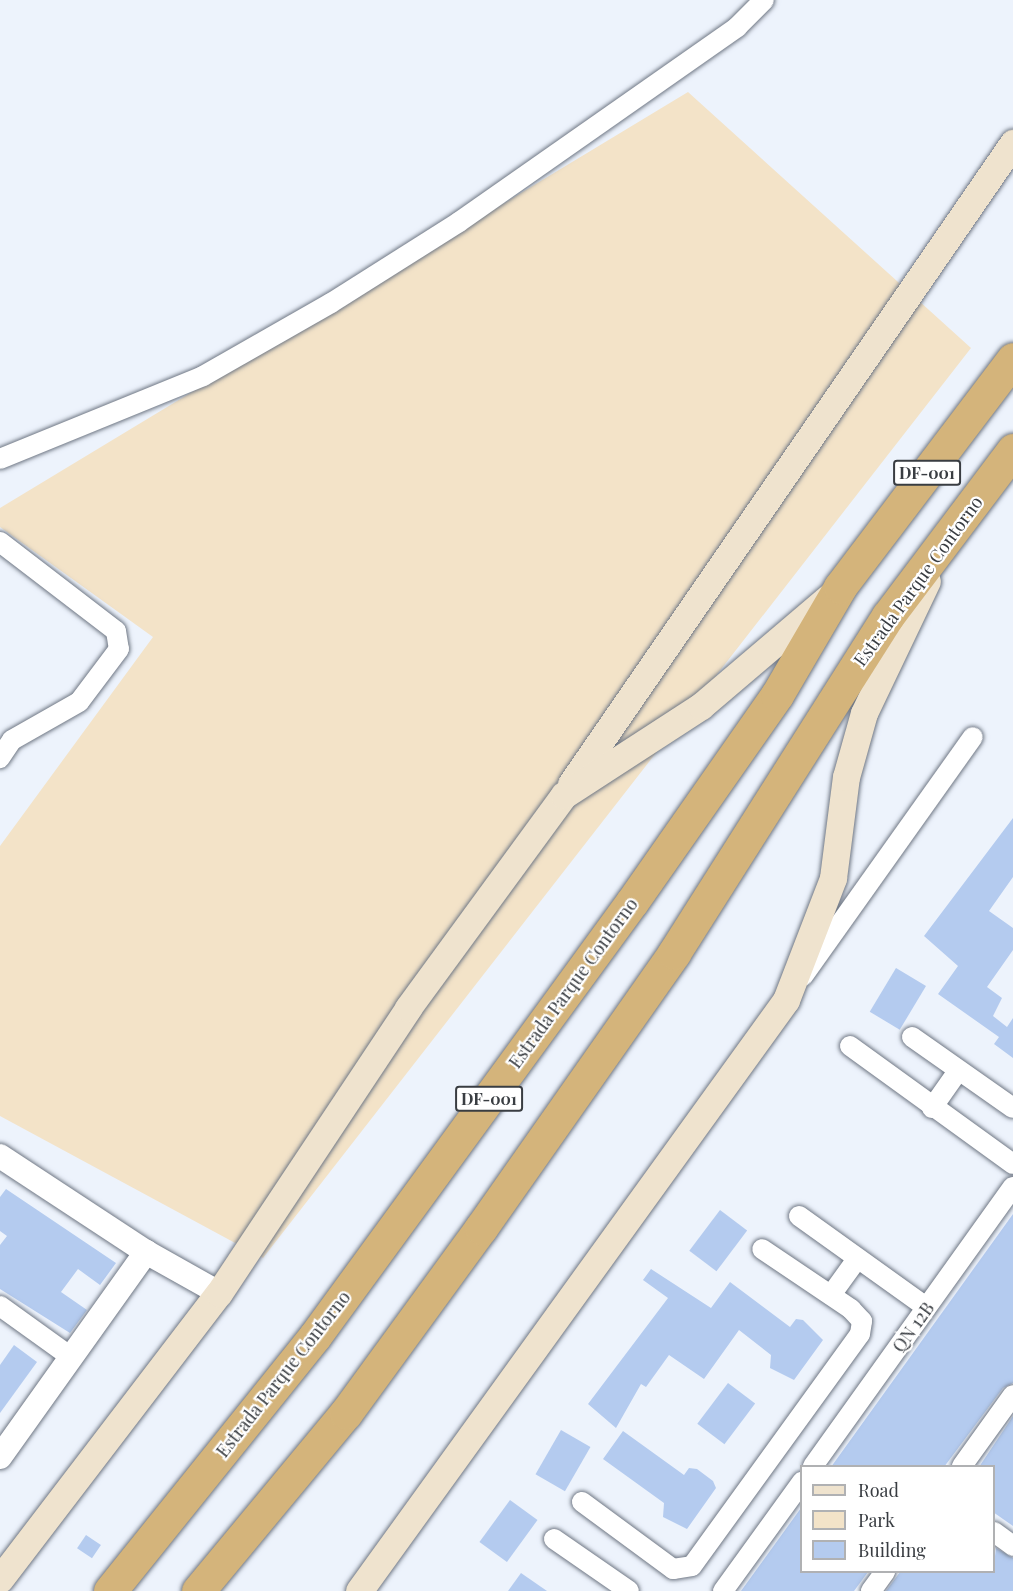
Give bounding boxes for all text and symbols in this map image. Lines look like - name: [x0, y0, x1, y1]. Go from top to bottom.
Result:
- road number: DF-001: [892, 460, 962, 486]
- street label: Estrada Parque Contorno: [849, 492, 987, 670]
- street label: Estrada Parque Contorno: [504, 894, 642, 1072]
- road number: DF-001: [454, 1086, 524, 1112]
- street label: Estrada Parque Contorno: [211, 1286, 355, 1462]
- street label: QN 12B: [888, 1298, 938, 1356]
- legend: [800, 1465, 995, 1573]
- text: Road: [858, 1478, 899, 1502]
- text: Park: [858, 1508, 895, 1532]
- text: Building: [858, 1538, 926, 1562]

